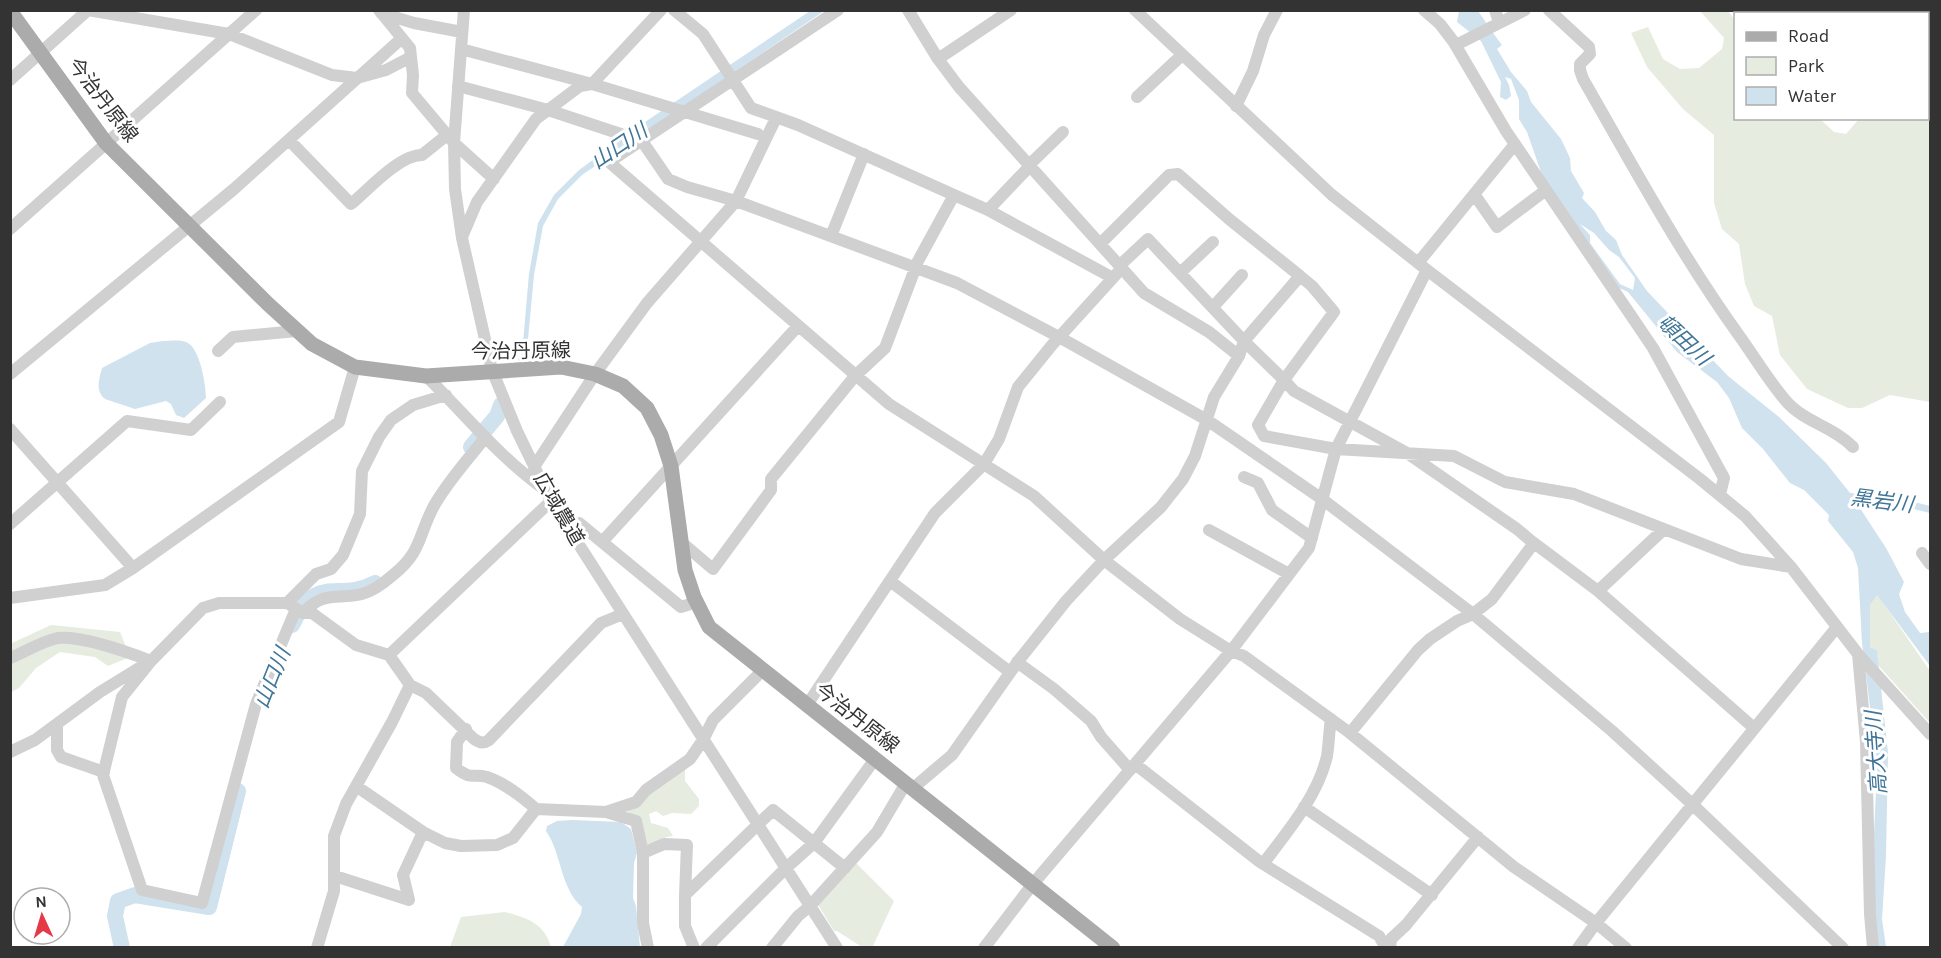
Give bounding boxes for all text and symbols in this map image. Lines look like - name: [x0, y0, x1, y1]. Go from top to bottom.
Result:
- legend: [1734, 12, 1929, 120]
- text: Road: [1788, 25, 1829, 47]
- street label: 今治丹原線: [63, 54, 143, 146]
- text: Park: [1788, 55, 1825, 77]
- text: Water: [1788, 85, 1836, 107]
- water label: 山口川: [586, 117, 653, 174]
- water label: 頓田川: [1653, 310, 1717, 372]
- street label: 今治丹原線: [471, 339, 571, 363]
- street label: 広域農道: [529, 469, 589, 549]
- water label: 黒岩川: [1849, 485, 1917, 517]
- water label: 山口川: [249, 642, 296, 712]
- street label: 今治丹原線: [811, 678, 903, 758]
- water label: 高大寺川: [1861, 708, 1891, 796]
- north arrow: [12, 886, 72, 946]
- text: N: [35, 892, 47, 911]

